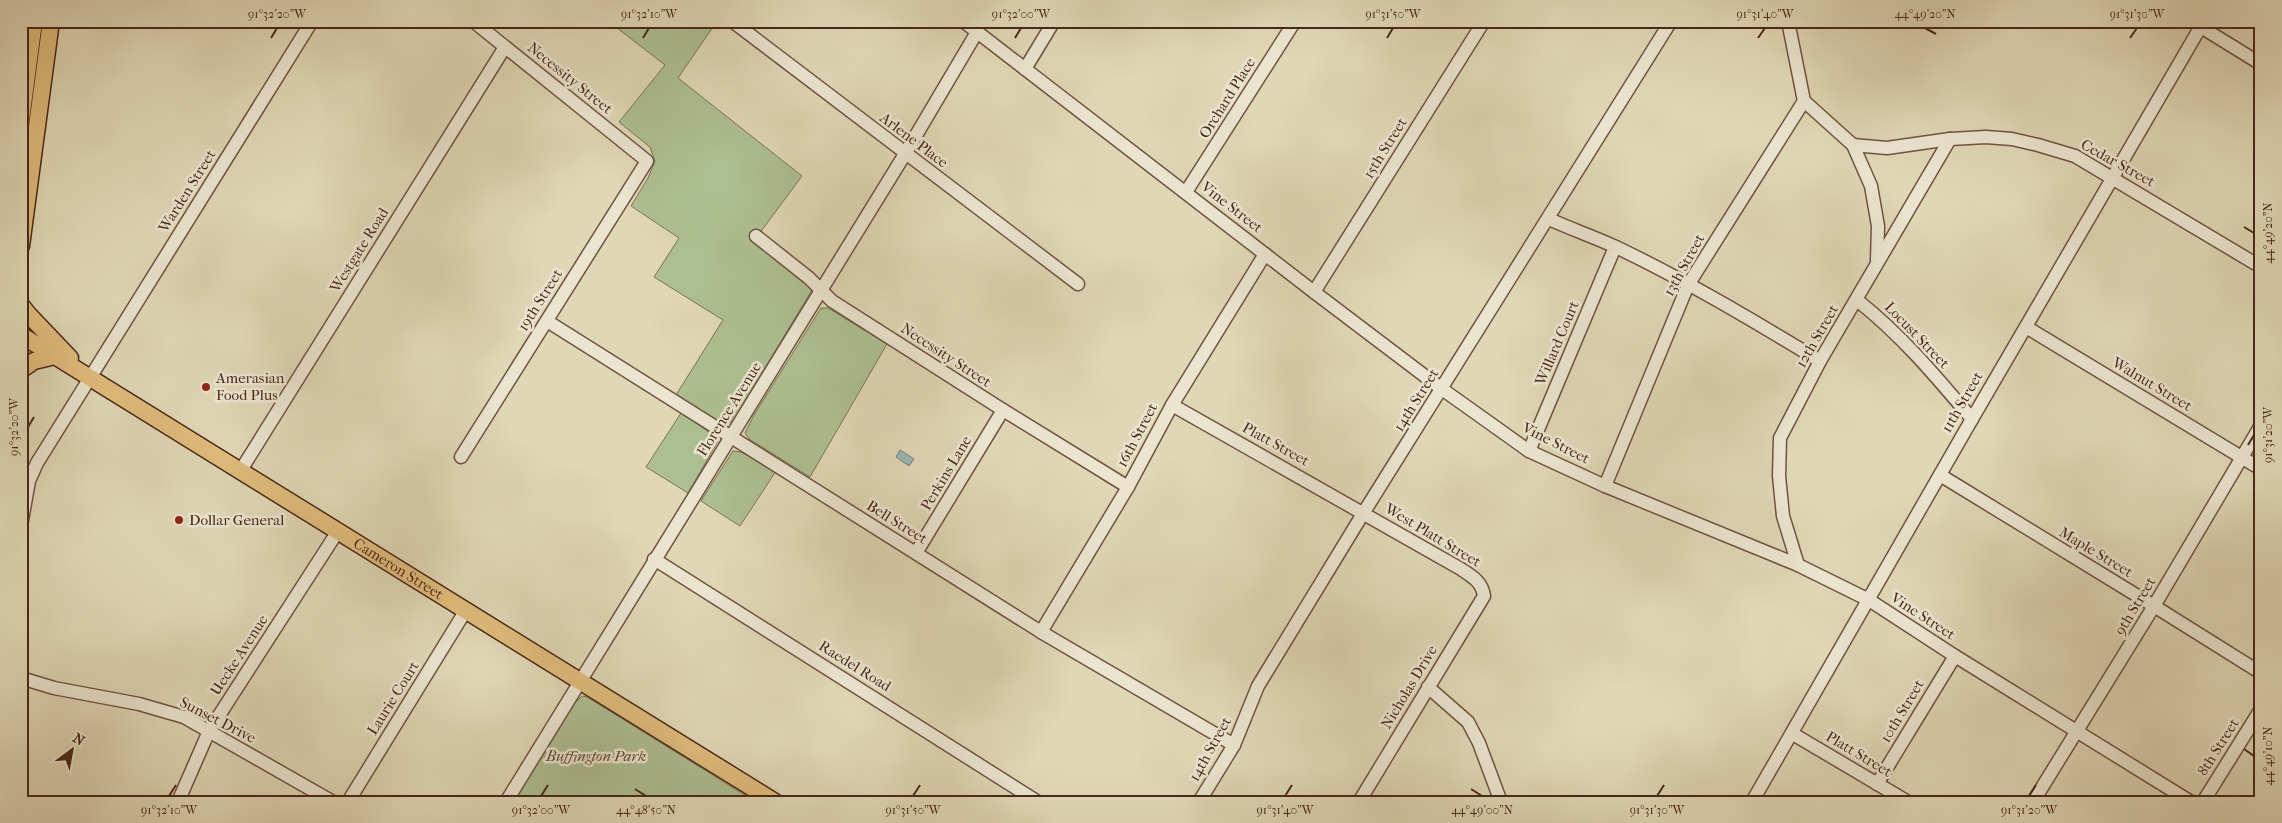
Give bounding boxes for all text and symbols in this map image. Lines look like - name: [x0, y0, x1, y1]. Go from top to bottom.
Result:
- text: 91°32'20"W: [248, 7, 307, 21]
- text: 91°32'10"W: [621, 7, 678, 21]
- text: 91°32'00"W: [992, 7, 1051, 21]
- text: 91°31'50"W: [1366, 7, 1422, 21]
- text: 91°31'40"W: [1737, 7, 1795, 21]
- text: 44°49'20"N: [1894, 7, 1956, 21]
- text: 91°31'30"W: [2110, 7, 2166, 21]
- street label: Necessity Street: [524, 38, 617, 118]
- street label: Orchard Place: [1195, 54, 1259, 142]
- street label: Arlene Place: [875, 108, 952, 172]
- street label: 15th Street: [1359, 114, 1411, 182]
- street label: Cedar Street: [2078, 135, 2159, 191]
- street label: Warden Street: [154, 146, 220, 236]
- street label: Vine Street: [1197, 177, 1267, 237]
- text: 44°49'20"N: [2261, 202, 2275, 264]
- street label: Westgate Road: [325, 204, 393, 296]
- street label: 13th Street: [1660, 230, 1709, 299]
- street label: 19th Street: [514, 265, 566, 334]
- street label: Willard Court: [1531, 298, 1583, 389]
- street label: Locust Street: [1881, 298, 1954, 372]
- street label: 12th Street: [1792, 301, 1843, 371]
- street label: Necessity Street: [897, 319, 995, 391]
- street label: Walnut Street: [2108, 353, 2196, 415]
- street label: Florence Avenue: [693, 358, 765, 459]
- street label: 14th Street: [1390, 365, 1443, 435]
- street label: 11th Street: [1937, 368, 1987, 436]
- place label: Amerasian Food Plus: [215, 369, 285, 404]
- marker: Amerasian Food Plus: [200, 381, 212, 393]
- text: 91°32'20"W: [7, 397, 21, 456]
- street label: 16th Street: [1113, 399, 1162, 470]
- text: 91°31'20"W: [2261, 406, 2275, 463]
- street label: Platt Street: [1239, 418, 1313, 470]
- street label: Vine Street: [1518, 418, 1593, 468]
- street label: Perkins Lane: [917, 432, 976, 514]
- street label: Bell Street: [863, 496, 931, 548]
- street label: West Platt Street: [1381, 499, 1485, 571]
- place label: Dollar General: [189, 511, 284, 529]
- marker: Dollar General: [173, 514, 185, 526]
- street label: Maple Street: [2056, 523, 2137, 581]
- street label: Cameron Street: [350, 534, 447, 604]
- street label: 9th Street: [2111, 573, 2160, 638]
- street label: Vine Street: [1887, 588, 1959, 644]
- street label: Uecke Avenue: [206, 611, 272, 699]
- street label: Raedel Road: [816, 637, 895, 696]
- street label: Nicholas Drive: [1377, 641, 1441, 732]
- street label: Laurie Court: [363, 657, 423, 738]
- street label: 10th Street: [1876, 676, 1928, 746]
- street label: Sunset Drive: [177, 693, 260, 747]
- street label: 14th Street: [1185, 713, 1235, 784]
- street label: 8th Street: [2193, 714, 2243, 779]
- north arrow: [48, 726, 98, 776]
- text: 44°49'10"N: [2261, 726, 2275, 786]
- street label: Platt Street: [1823, 727, 1896, 781]
- text: N: [70, 729, 88, 750]
- park label: Buffington Park: [545, 747, 646, 765]
- text: 91°32'10"W: [141, 803, 198, 817]
- text: 91°32'00"W: [512, 803, 571, 817]
- text: 44°48'50"N: [616, 803, 676, 817]
- text: 91°31'50"W: [886, 803, 942, 817]
- text: 91°31'40"W: [1257, 803, 1315, 817]
- text: 44°49'00"N: [1451, 803, 1513, 817]
- text: 91°31'30"W: [1630, 803, 1686, 817]
- text: 91°31'20"W: [2001, 803, 2058, 817]

